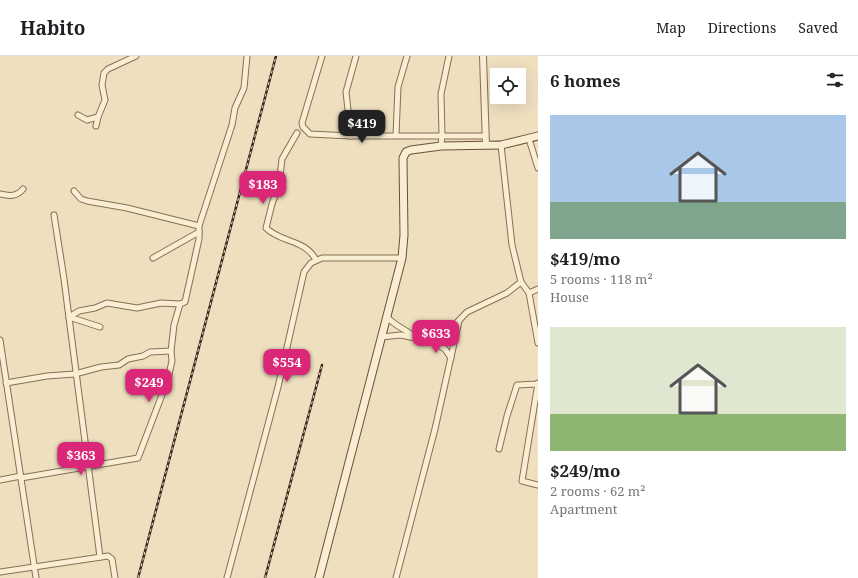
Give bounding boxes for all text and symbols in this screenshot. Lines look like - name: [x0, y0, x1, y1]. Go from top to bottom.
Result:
- text: Habito: [20, 15, 85, 41]
- text: Map: [656, 18, 686, 37]
- text: Directions: [708, 18, 776, 37]
- text: Saved: [798, 18, 838, 37]
- map controls: [490, 68, 526, 104]
- button: locate: [490, 68, 526, 104]
- text: 6 homes: [550, 69, 620, 92]
- icon: filters: [824, 69, 846, 91]
- pin: $419: [338, 110, 386, 144]
- text: $419: [347, 114, 377, 132]
- icon: home: [662, 141, 734, 213]
- pin: $183: [239, 171, 287, 205]
- text: $183: [248, 175, 278, 193]
- text: $419/mo: [550, 247, 621, 270]
- text: 5 rooms · 118 m²: [550, 270, 653, 288]
- text: House: [550, 288, 589, 306]
- pin: $633: [412, 320, 460, 354]
- text: $633: [421, 324, 451, 342]
- pin: $554: [263, 349, 311, 383]
- text: $554: [272, 353, 302, 371]
- icon: home: [662, 353, 734, 425]
- pin: $249: [125, 369, 173, 403]
- text: $249: [134, 373, 164, 391]
- pin: $363: [57, 442, 105, 476]
- text: $363: [66, 446, 96, 464]
- text: $249/mo: [550, 459, 621, 482]
- text: 2 rooms · 62 m²: [550, 482, 645, 500]
- text: Apartment: [550, 500, 617, 518]

